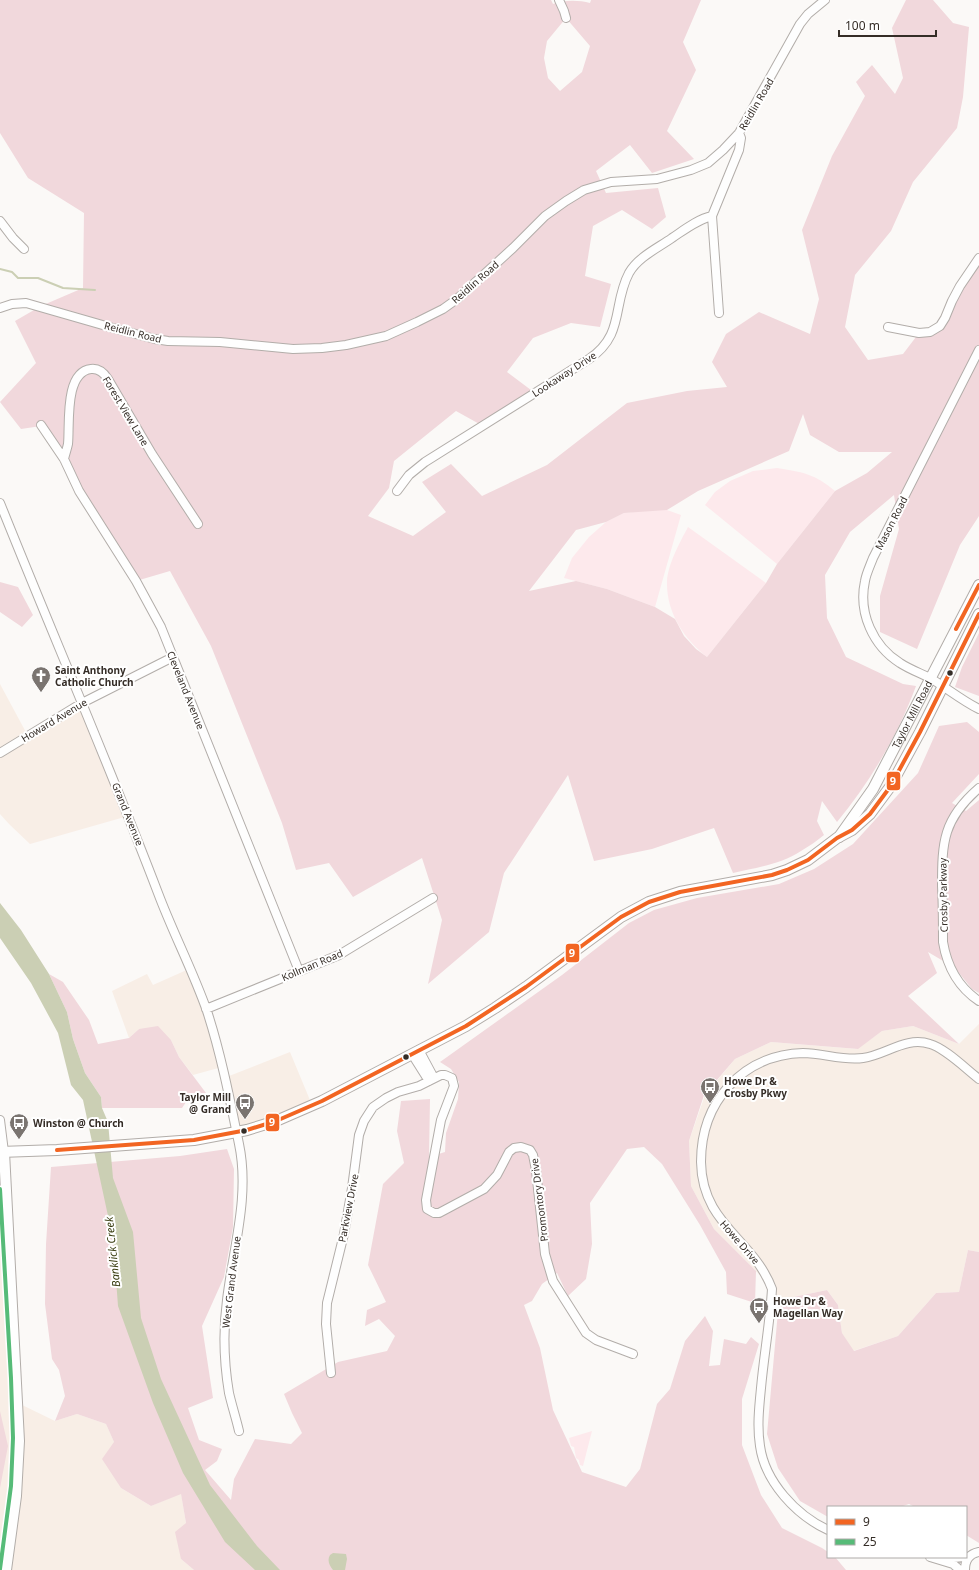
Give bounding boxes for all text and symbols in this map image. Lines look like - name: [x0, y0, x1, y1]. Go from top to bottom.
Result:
- scale bar: [839, 12, 936, 38]
- text: 100 m: [845, 17, 880, 34]
- street label: Reidlin Road: [735, 75, 777, 133]
- street label: Reidlin Road: [448, 258, 502, 306]
- street label: Reidlin Road: [103, 318, 163, 346]
- street label: Lookaway Drive: [529, 348, 599, 400]
- street label: Forest View Lane: [100, 374, 153, 449]
- street label: Mason Road: [872, 494, 910, 552]
- street label: Cleveland Avenue: [164, 649, 208, 732]
- place label: Saint Anthony Catholic Church: [55, 663, 134, 689]
- church icon: Saint Anthony Catholic Church: [30, 665, 52, 693]
- unlabelled marker: [945, 668, 955, 678]
- street label: Taylor Mill Road: [888, 678, 935, 751]
- street label: Howard Avenue: [18, 695, 90, 745]
- line badge: 9: [886, 771, 901, 791]
- text: 9: [890, 773, 896, 788]
- street label: Grand Avenue: [109, 780, 147, 848]
- street label: Crosby Parkway: [935, 857, 951, 932]
- line badge: 9: [565, 943, 580, 963]
- text: 9: [569, 945, 575, 960]
- street label: Kollman Road: [279, 946, 345, 984]
- unlabelled marker: [401, 1052, 411, 1062]
- place label: Howe Dr & Crosby Pkwy: [724, 1074, 787, 1100]
- bus stop icon: Howe Dr & Crosby Pkwy: [699, 1076, 721, 1104]
- place label: Taylor Mill @ Grand: [180, 1090, 231, 1116]
- bus stop icon: Taylor Mill @ Grand: [234, 1092, 256, 1120]
- bus stop icon: Winston @ Church: [8, 1112, 30, 1140]
- line badge: 9: [265, 1113, 280, 1132]
- text: 9: [269, 1114, 275, 1129]
- place label: Winston @ Church: [33, 1116, 124, 1130]
- unlabelled marker: [239, 1126, 249, 1136]
- street label: Promontory Drive: [527, 1157, 551, 1242]
- street label: Parkview Drive: [335, 1172, 362, 1243]
- water label: Banklick Creek: [101, 1216, 123, 1288]
- street label: Howe Drive: [717, 1217, 763, 1267]
- street label: West Grand Avenue: [218, 1235, 244, 1329]
- place label: Howe Dr & Magellan Way: [773, 1294, 843, 1320]
- bus stop icon: Howe Dr & Magellan Way: [748, 1296, 770, 1324]
- legend: [827, 1506, 967, 1558]
- text: 9: [863, 1513, 870, 1530]
- text: 25: [863, 1533, 877, 1550]

